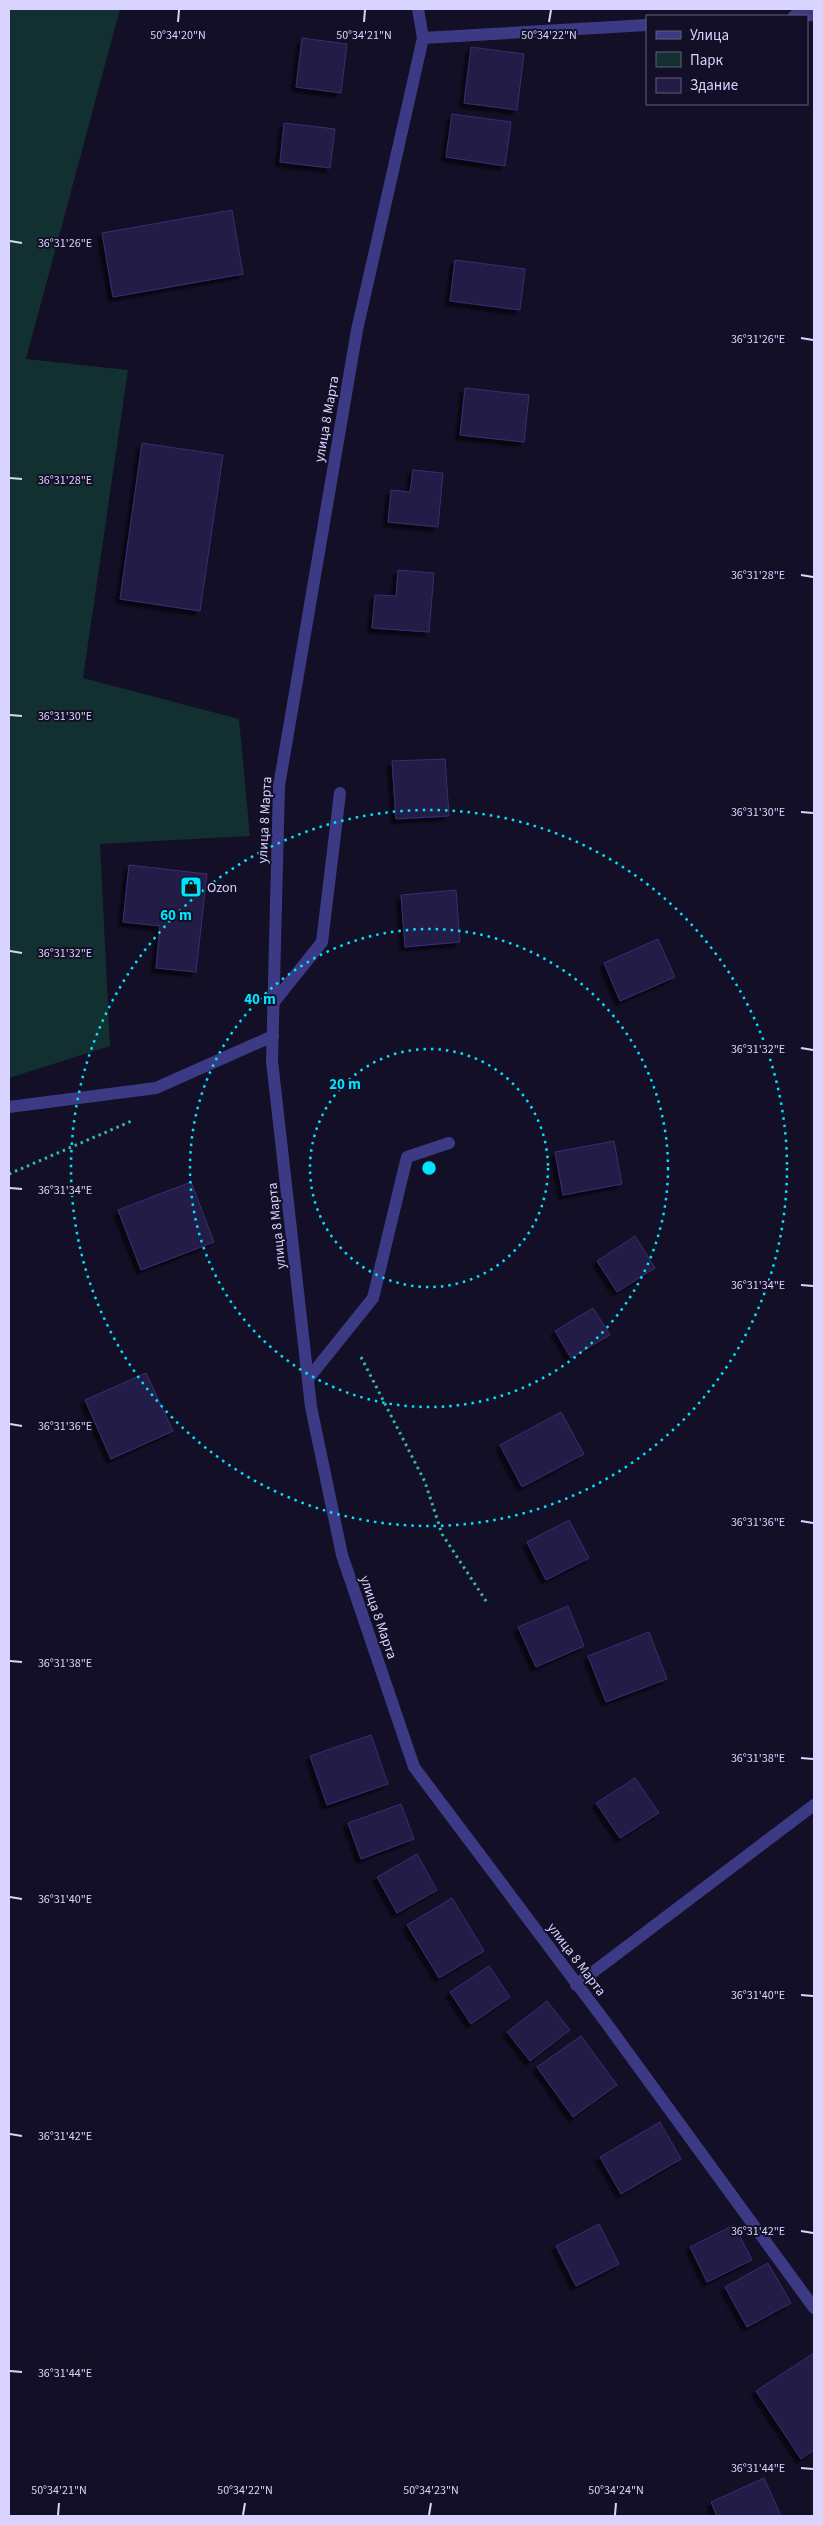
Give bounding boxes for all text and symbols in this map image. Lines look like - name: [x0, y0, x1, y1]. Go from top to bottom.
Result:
- legend: [646, 15, 808, 105]
- text: Улица: [690, 25, 729, 46]
- text: 50°34'20"N: [150, 27, 206, 44]
- text: 50°34'21"N: [336, 27, 392, 44]
- text: 50°34'22"N: [521, 27, 577, 44]
- text: Парк: [690, 50, 724, 71]
- text: Здание: [690, 75, 738, 96]
- text: 36°31'26"E: [38, 235, 92, 252]
- text: 36°31'26"E: [731, 331, 785, 348]
- street label: улица 8 Марта: [310, 374, 344, 464]
- text: 36°31'28"E: [38, 472, 92, 489]
- text: 36°31'28"E: [731, 567, 785, 584]
- text: 36°31'30"E: [38, 708, 92, 725]
- street label: улица 8 Марта: [253, 776, 277, 864]
- text: 36°31'30"E: [731, 804, 785, 821]
- shop icon: Ozon: [179, 875, 203, 899]
- place label: Ozon: [207, 878, 237, 898]
- text: 60 m: [160, 905, 192, 926]
- text: 36°31'32"E: [38, 945, 92, 962]
- text: 40 m: [244, 989, 276, 1010]
- text: 36°31'32"E: [731, 1041, 785, 1058]
- text: 20 m: [329, 1074, 361, 1095]
- centre of rings: [420, 1159, 438, 1177]
- street label: улица 8 Марта: [262, 1181, 291, 1270]
- text: 36°31'34"E: [38, 1182, 92, 1199]
- text: 36°31'34"E: [731, 1277, 785, 1294]
- text: 36°31'36"E: [38, 1418, 92, 1435]
- text: 36°31'36"E: [731, 1514, 785, 1531]
- street label: улица 8 Марта: [354, 1573, 402, 1662]
- text: 36°31'38"E: [38, 1655, 92, 1672]
- text: 36°31'38"E: [731, 1750, 785, 1767]
- text: 36°31'40"E: [38, 1891, 92, 1908]
- street label: улица 8 Марта: [542, 1919, 610, 2000]
- text: 36°31'40"E: [731, 1987, 785, 2004]
- text: 36°31'42"E: [38, 2128, 92, 2145]
- text: 36°31'42"E: [731, 2223, 785, 2240]
- text: 36°31'44"E: [38, 2365, 92, 2382]
- text: 36°31'44"E: [731, 2460, 785, 2477]
- text: 50°34'21"N: [31, 2482, 87, 2499]
- text: 50°34'22"N: [217, 2482, 273, 2499]
- text: 50°34'23"N: [403, 2482, 459, 2499]
- text: 50°34'24"N: [588, 2482, 644, 2499]

